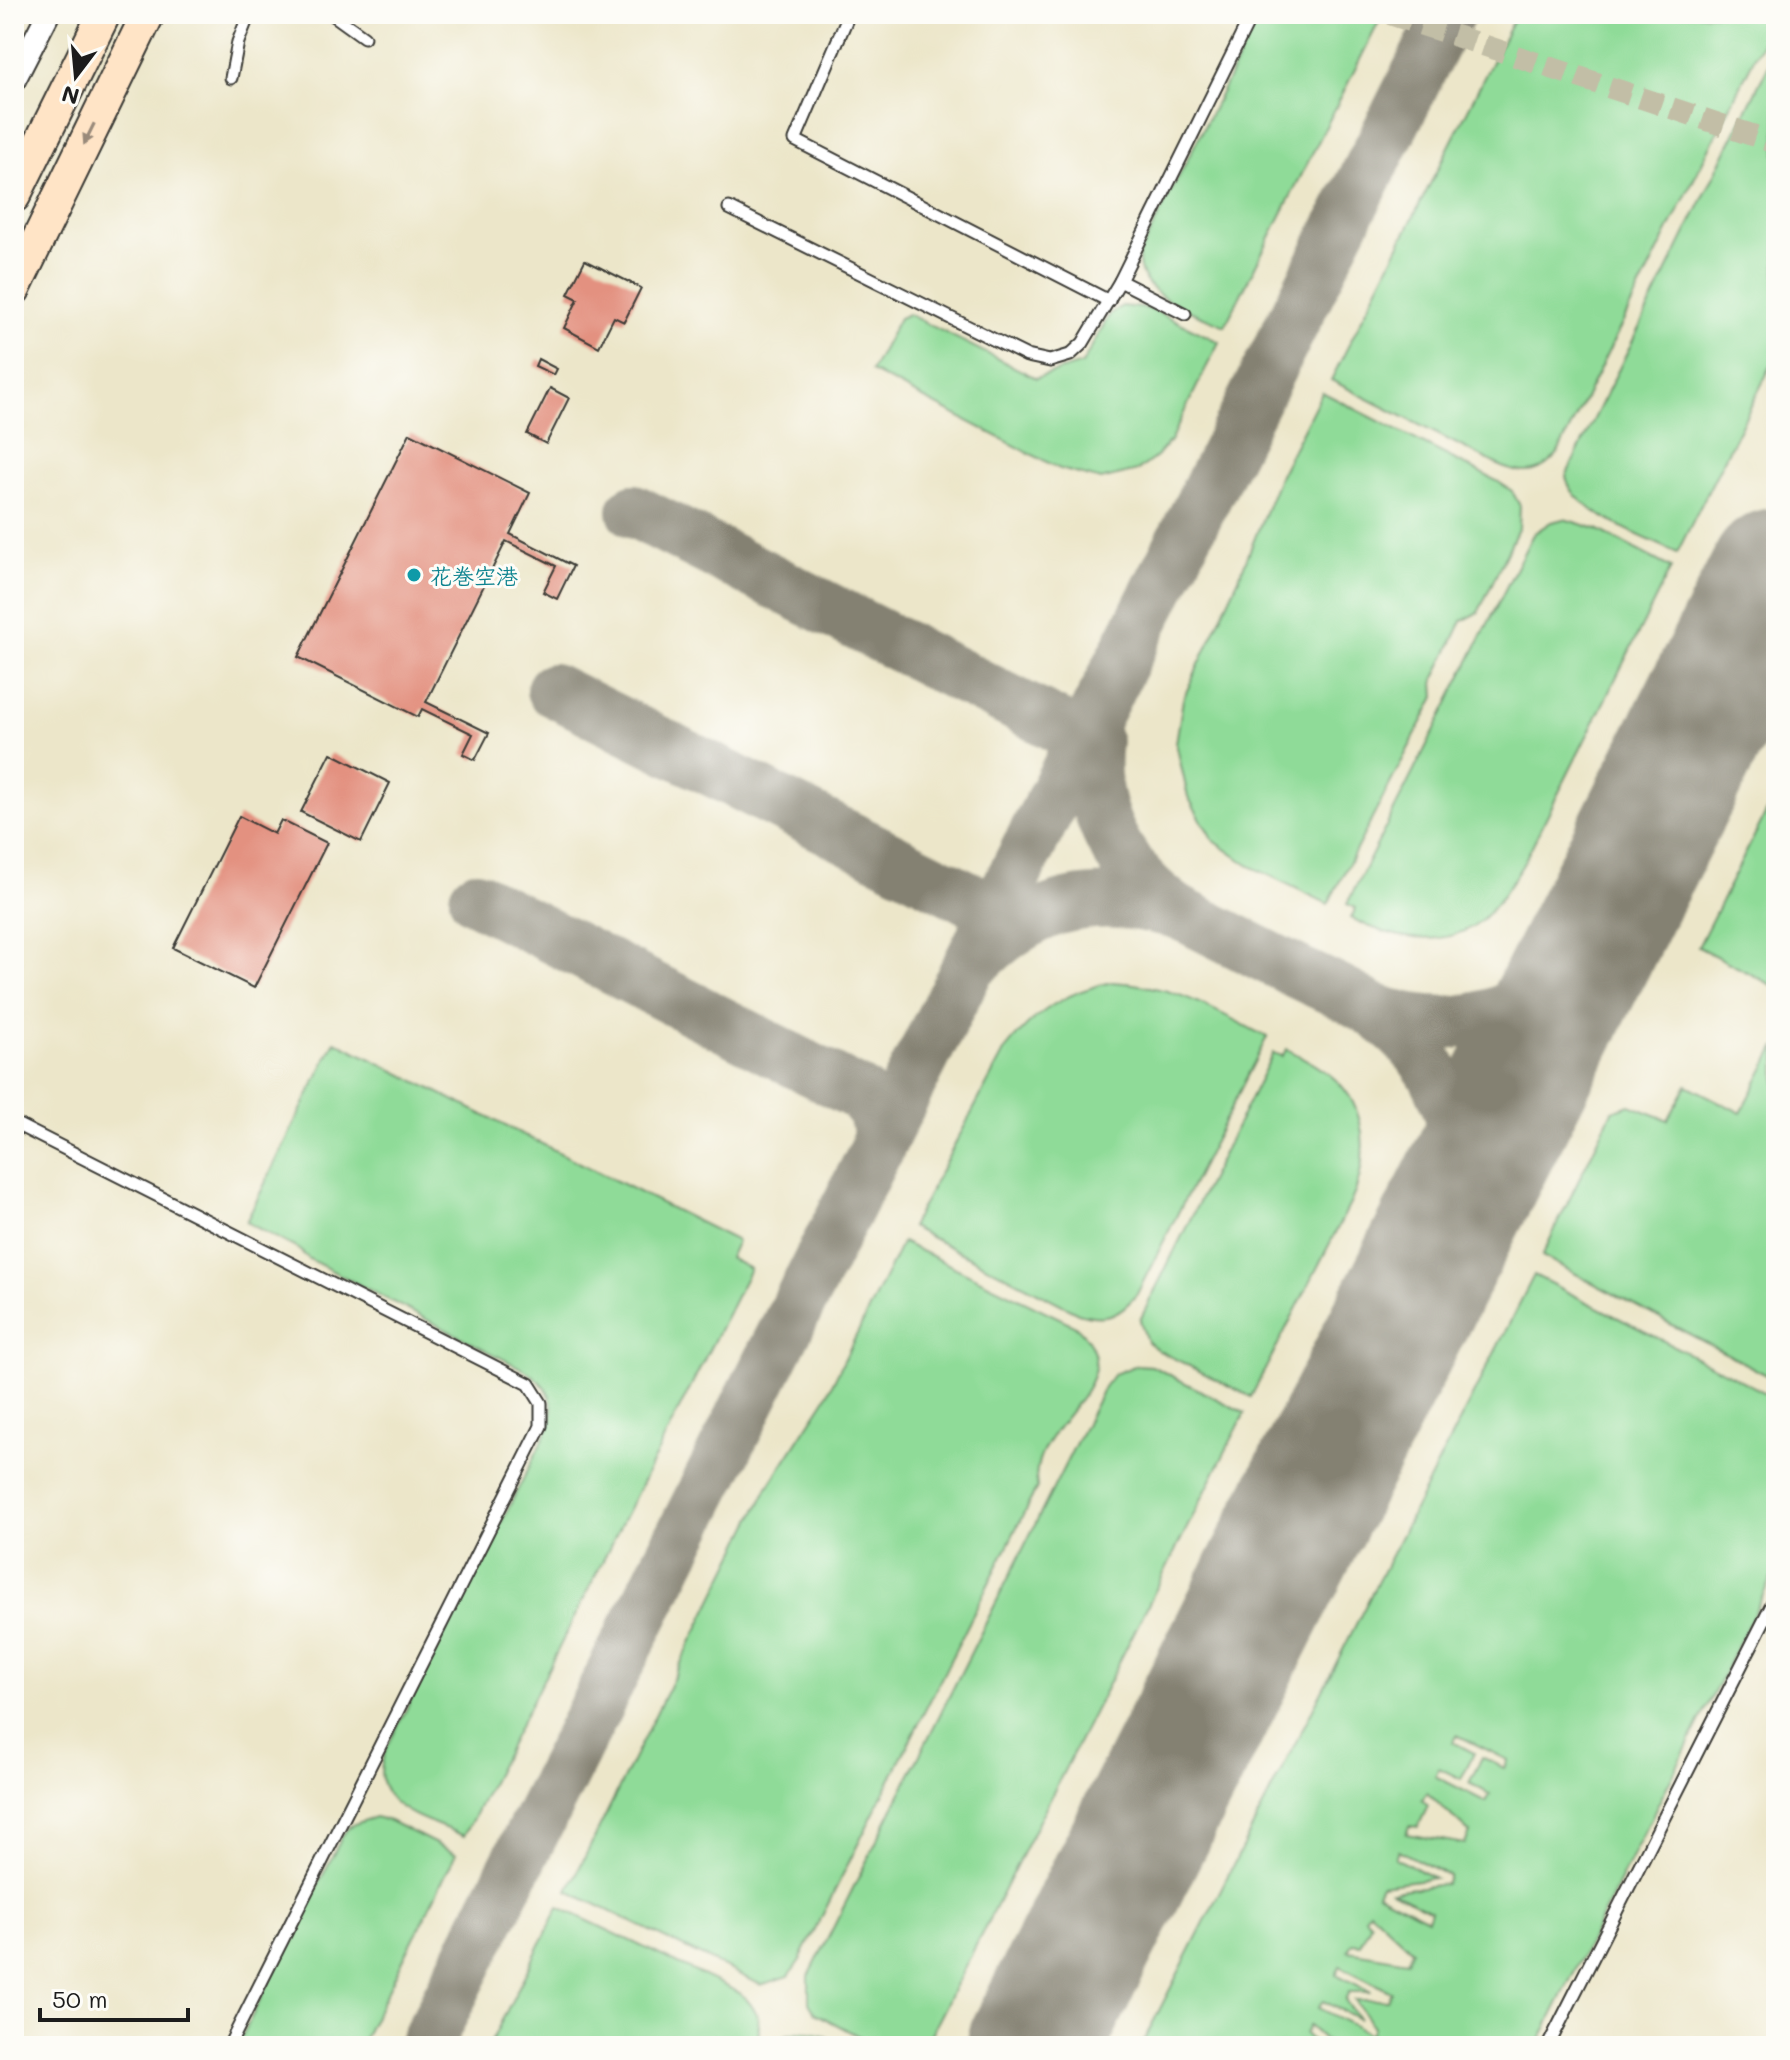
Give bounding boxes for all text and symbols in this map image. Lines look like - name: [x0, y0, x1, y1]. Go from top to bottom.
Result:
- north arrow: [36, 36, 116, 116]
- text: N: [58, 79, 82, 112]
- one-way arrow: [83, 123, 96, 146]
- place label: 花巻空港: [430, 561, 518, 590]
- marker: 花巻空港: [405, 566, 423, 584]
- scale bar: [40, 1972, 188, 2022]
- text: 50 m: [52, 1983, 108, 2014]

